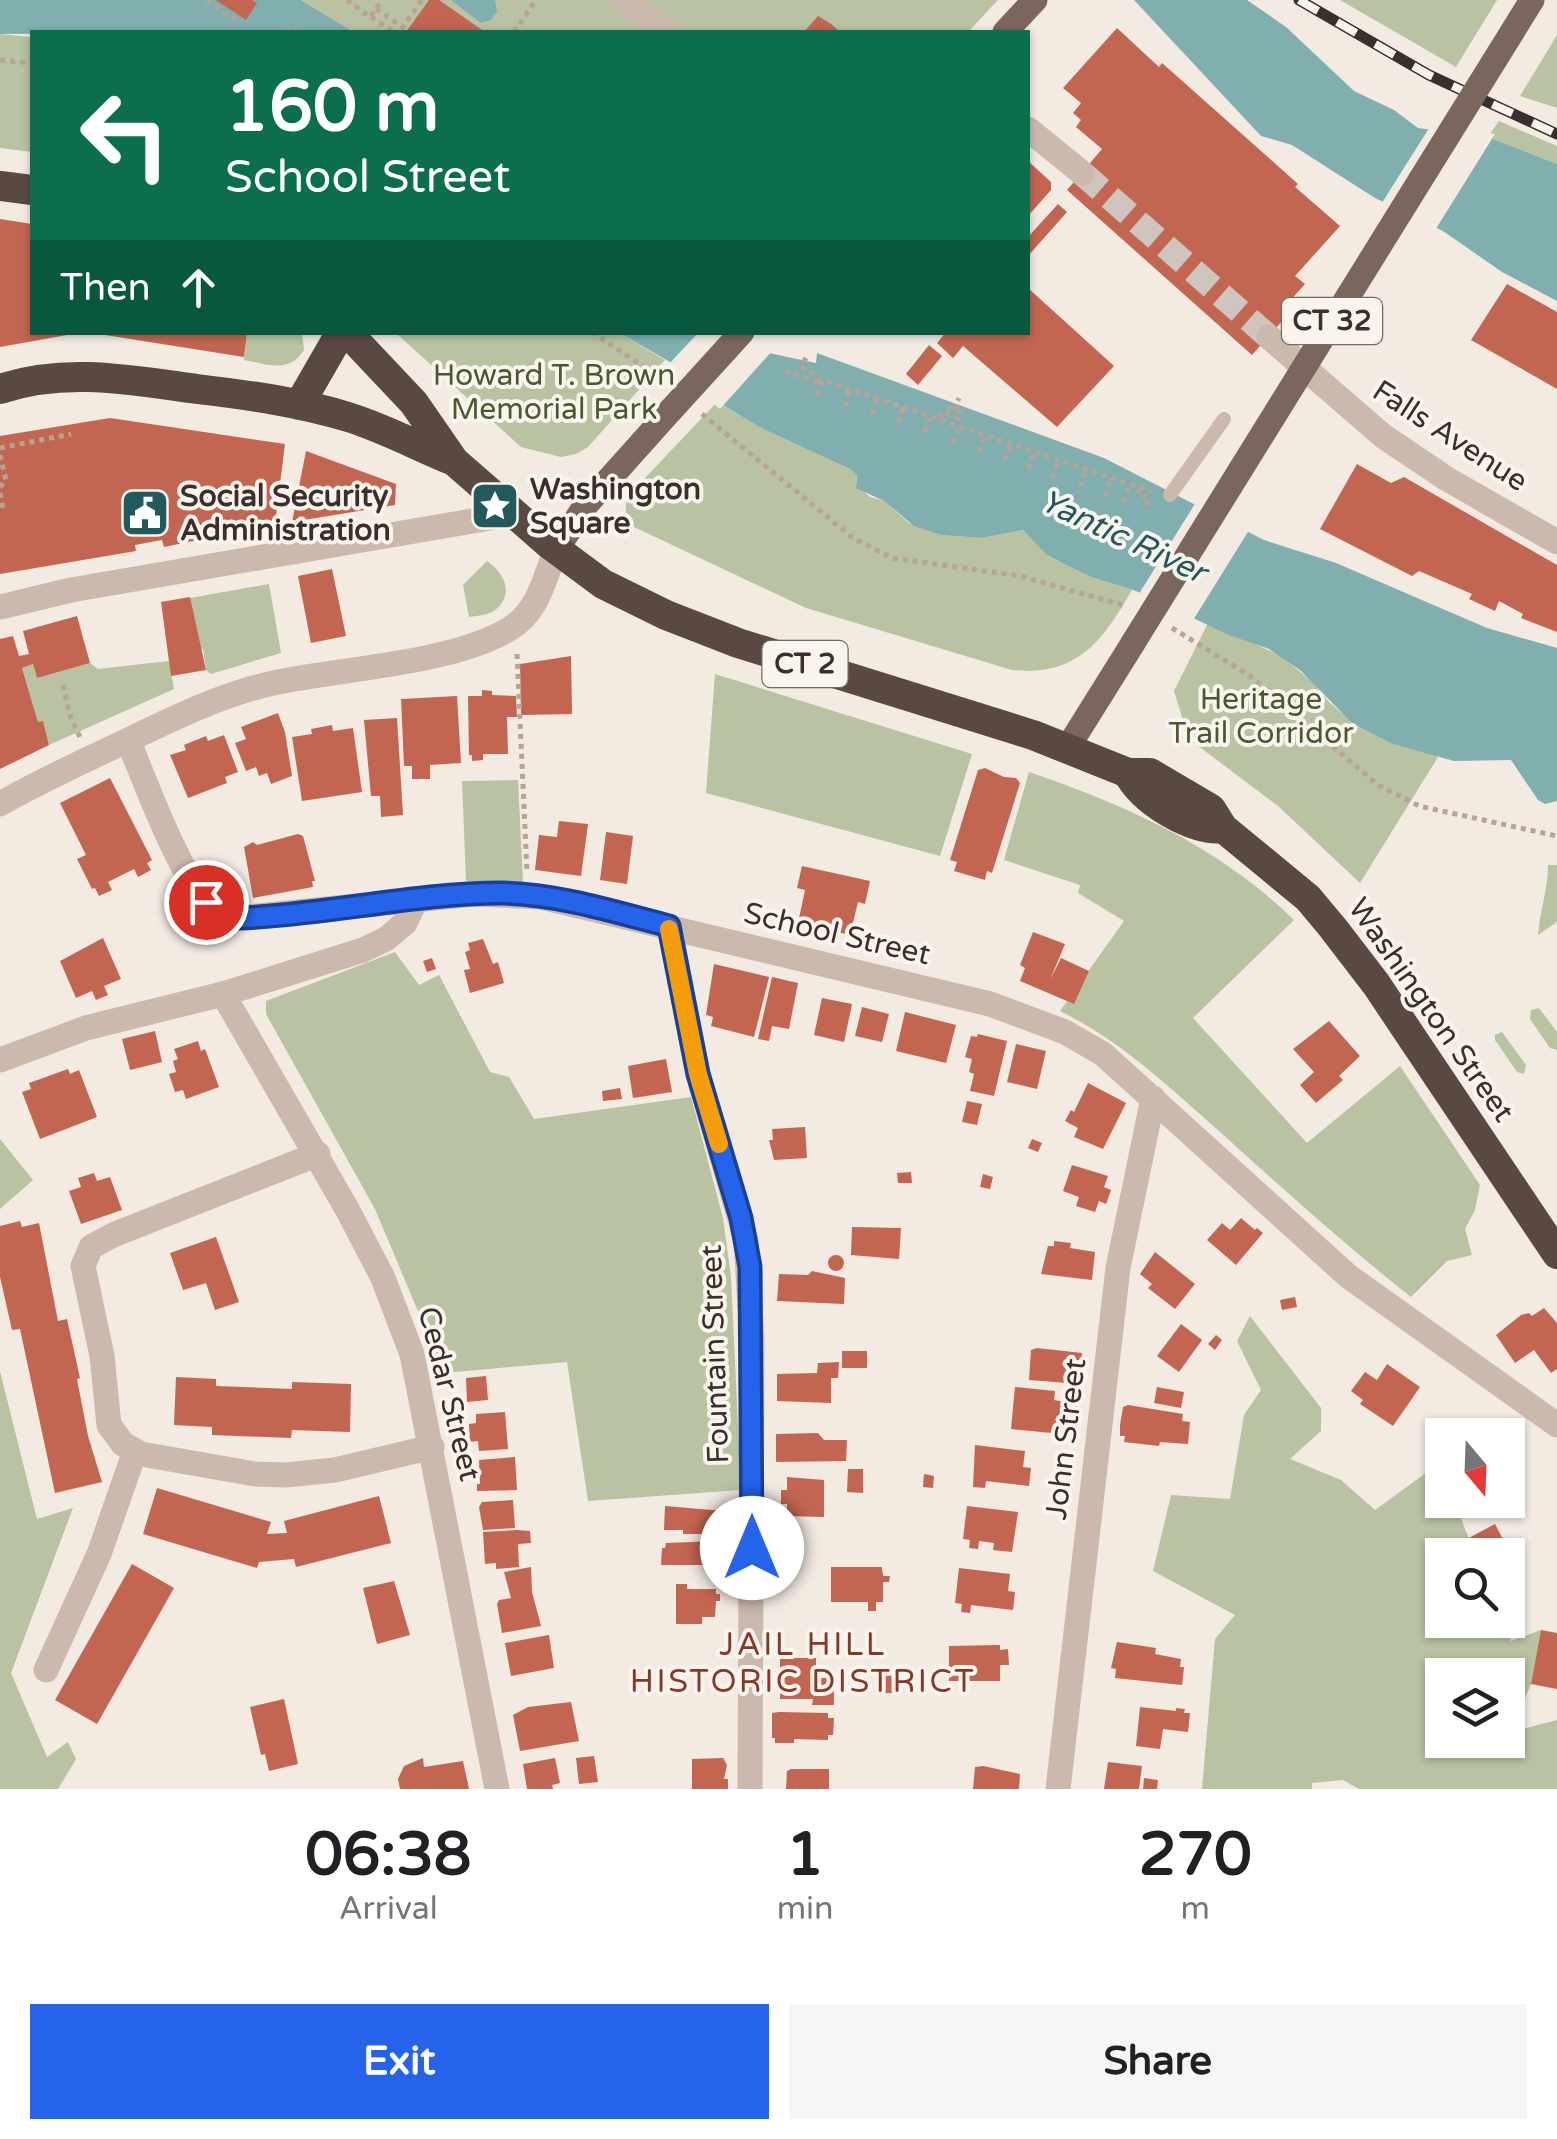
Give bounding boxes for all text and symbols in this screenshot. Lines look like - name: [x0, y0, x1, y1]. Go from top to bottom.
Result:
- text: 160 m: [225, 66, 439, 150]
- icon: left: [60, 70, 190, 200]
- text: School Street: [225, 151, 510, 205]
- icon: ahead: [171, 260, 226, 315]
- text: Then: [60, 265, 151, 311]
- road number: CT 32: [1282, 298, 1382, 344]
- park label: Howard T. Brown Memorial Park: [433, 357, 675, 428]
- street label: Falls Avenue: [1366, 372, 1534, 500]
- place label: Washington Square: [530, 471, 701, 542]
- place label: Social Security Administration: [180, 478, 391, 549]
- place icon: Washington Square: [469, 480, 521, 532]
- water label: Yantic River: [1034, 482, 1215, 593]
- public building icon: Social Security Administration: [119, 487, 171, 539]
- road number: CT 2: [762, 641, 848, 687]
- park label: Heritage Trail Corridor: [1168, 681, 1354, 752]
- pin: [164, 860, 249, 945]
- icon: arrive: [179, 875, 234, 930]
- street label: Washington Street: [1340, 891, 1522, 1129]
- street label: School Street: [740, 895, 934, 973]
- street label: Fountain Street: [693, 1244, 737, 1464]
- street label: Cedar Street: [409, 1303, 489, 1485]
- street label: John Street: [1038, 1356, 1094, 1522]
- north arrow: [1425, 1418, 1525, 1518]
- map controls: [1425, 1418, 1525, 1758]
- position arrow: [700, 1496, 804, 1600]
- button: search: [1425, 1538, 1525, 1638]
- district label: JAIL HILL HISTORIC DISTRICT: [630, 1626, 976, 1701]
- button: layers: [1425, 1658, 1525, 1758]
- text: 06:38: [305, 1819, 472, 1891]
- text: 1: [786, 1819, 824, 1891]
- text: 270: [1139, 1819, 1252, 1891]
- text: Arrival: [339, 1890, 438, 1928]
- text: min: [777, 1890, 834, 1928]
- text: m: [1181, 1890, 1210, 1928]
- button: Exit: [30, 2004, 769, 2119]
- button: Share: [789, 2004, 1527, 2119]

